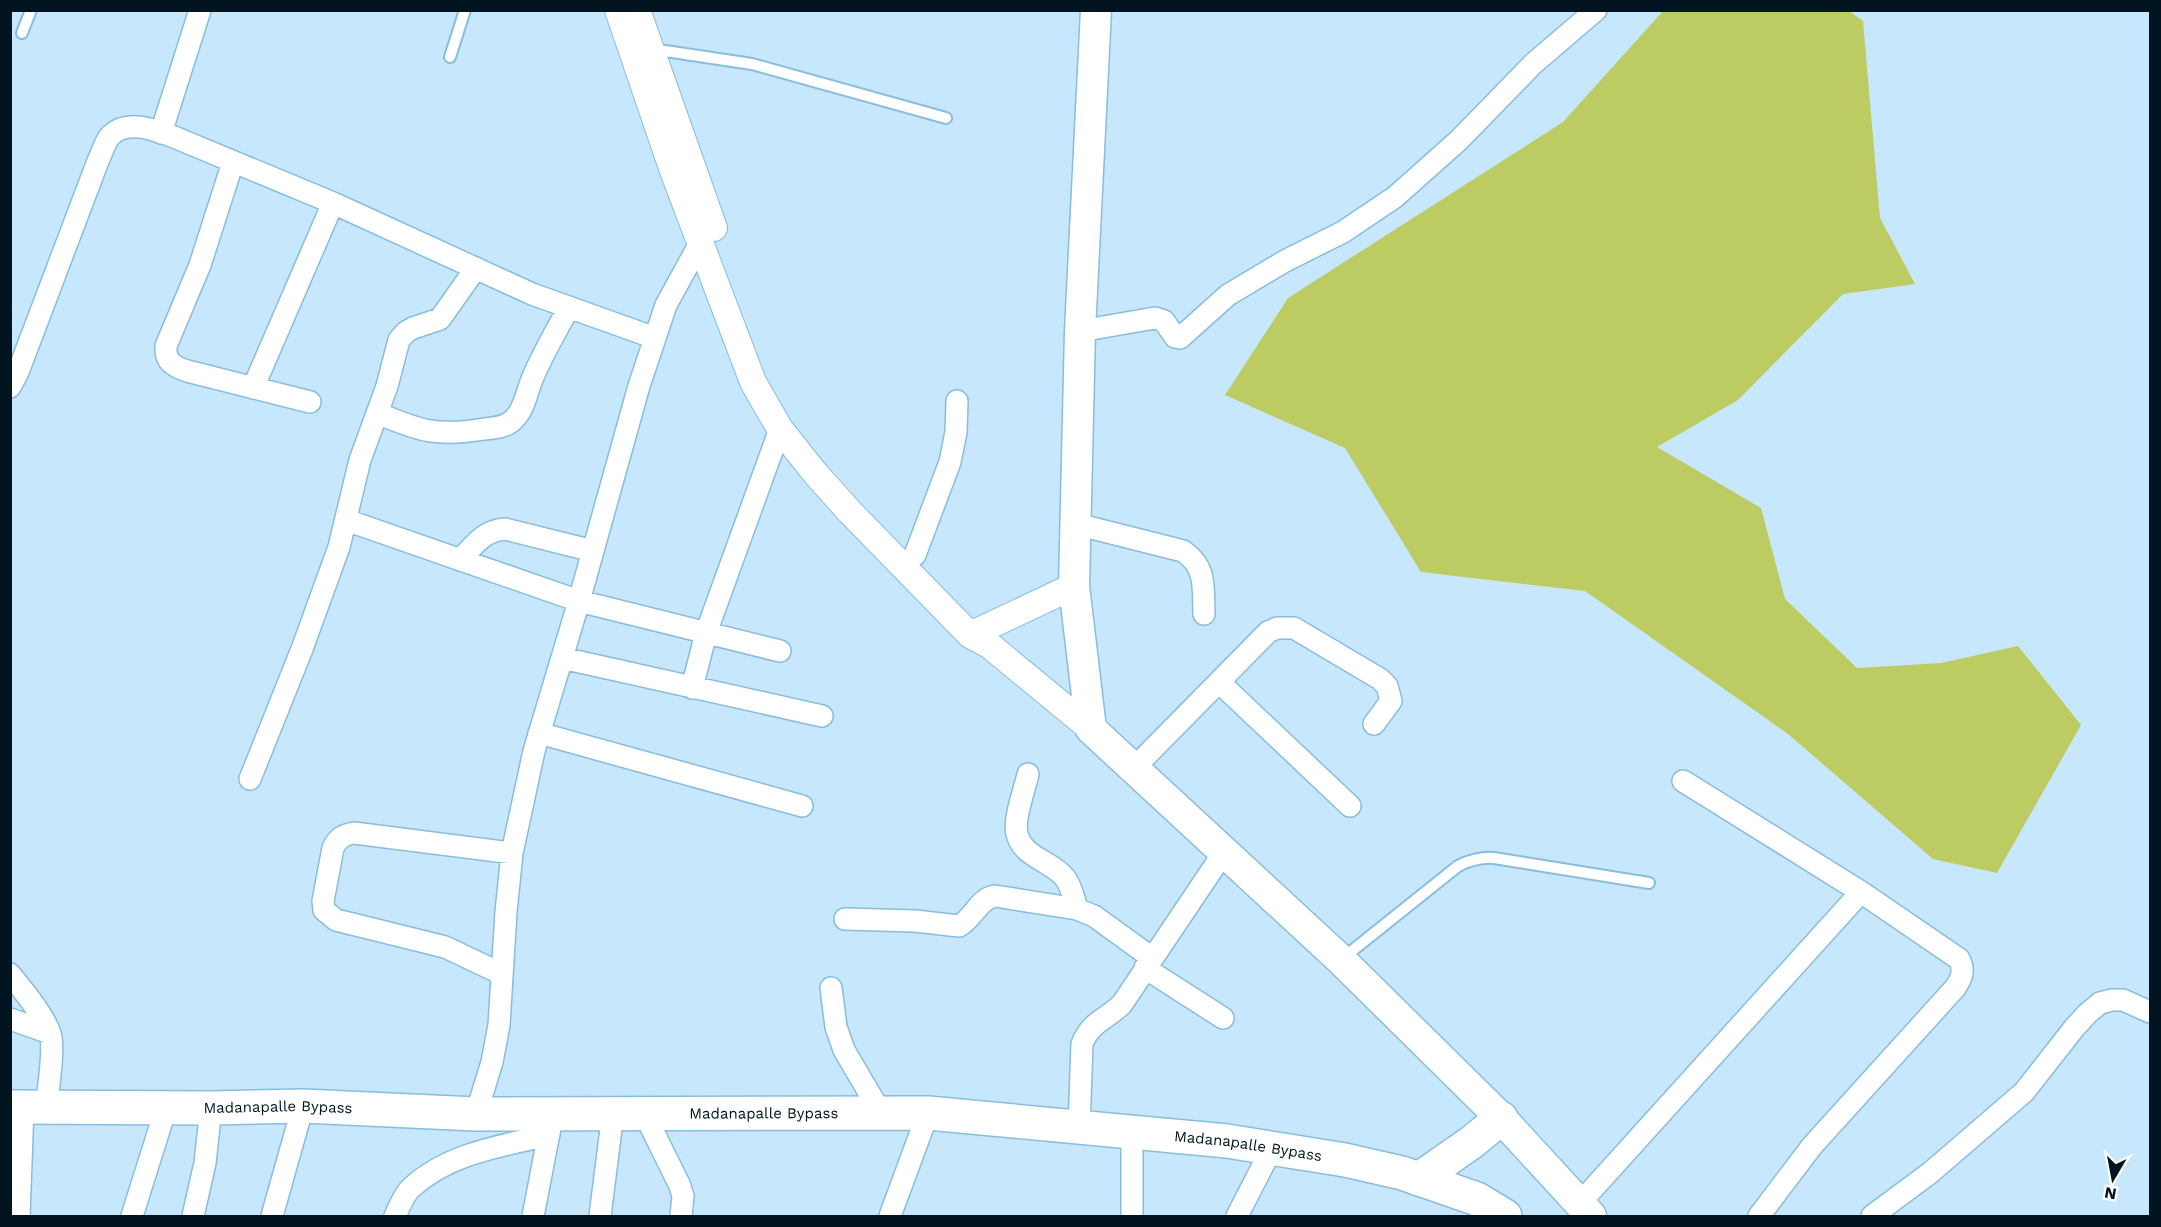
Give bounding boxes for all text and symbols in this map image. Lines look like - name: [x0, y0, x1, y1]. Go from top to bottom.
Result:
- street label: Madanapalle Bypass: [203, 1097, 353, 1117]
- street label: Madanapalle Bypass: [689, 1104, 838, 1123]
- street label: Madanapalle Bypass: [1173, 1127, 1323, 1165]
- north arrow: [2083, 1149, 2143, 1209]
- text: N: [2103, 1183, 2118, 1204]

